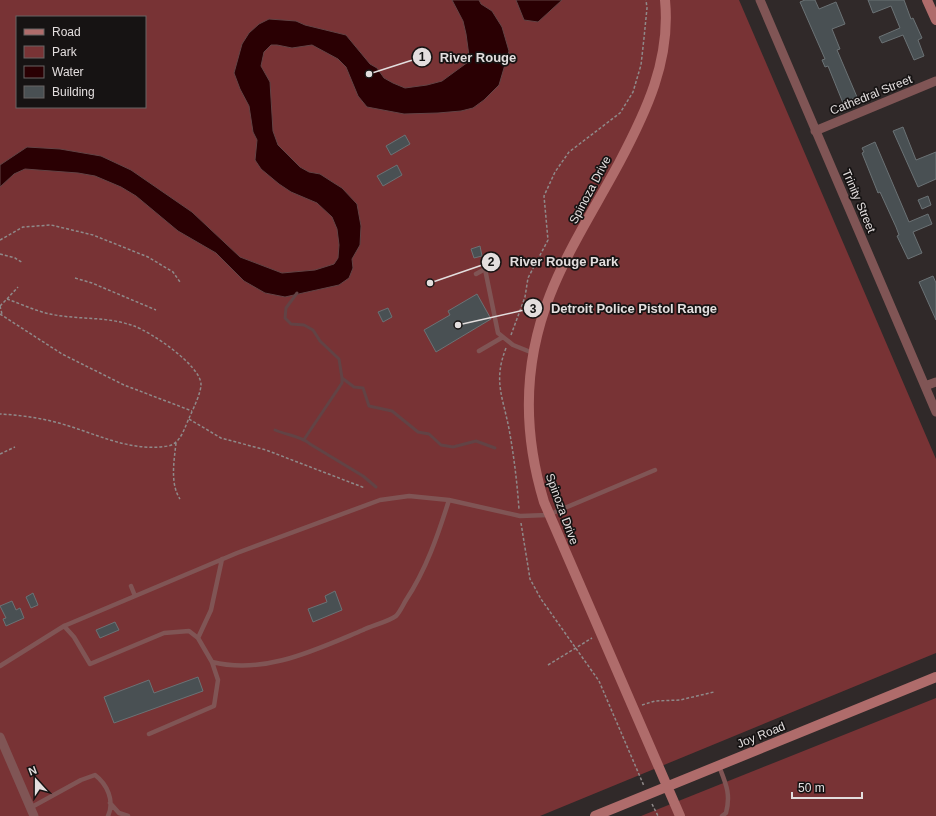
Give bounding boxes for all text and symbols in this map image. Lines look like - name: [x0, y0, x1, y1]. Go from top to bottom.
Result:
- legend: [16, 16, 146, 108]
- text: Road: [52, 25, 81, 39]
- text: Park: [52, 45, 78, 59]
- callout: River Rouge: [412, 45, 525, 70]
- text: 1: [419, 50, 426, 64]
- text: River Rouge: [440, 50, 516, 65]
- text: Water: [52, 65, 84, 79]
- street label: Cathedral Street: [828, 72, 915, 118]
- text: Building: [52, 85, 95, 99]
- street label: Spinoza Drive: [566, 153, 614, 226]
- street label: Trinity Street: [839, 167, 879, 235]
- callout: River Rouge Park: [481, 249, 626, 274]
- text: River Rouge Park: [510, 254, 619, 269]
- text: 2: [488, 255, 495, 269]
- callout: Detroit Police Pistol Range: [523, 296, 725, 321]
- text: Detroit Police Pistol Range: [551, 301, 717, 316]
- text: 3: [530, 302, 537, 316]
- street label: Spinoza Drive: [543, 472, 581, 547]
- street label: Joy Road: [735, 719, 787, 751]
- north arrow: [16, 760, 56, 800]
- text: N: [27, 764, 38, 778]
- scale bar: [792, 774, 862, 800]
- text: 50 m: [798, 781, 825, 795]

